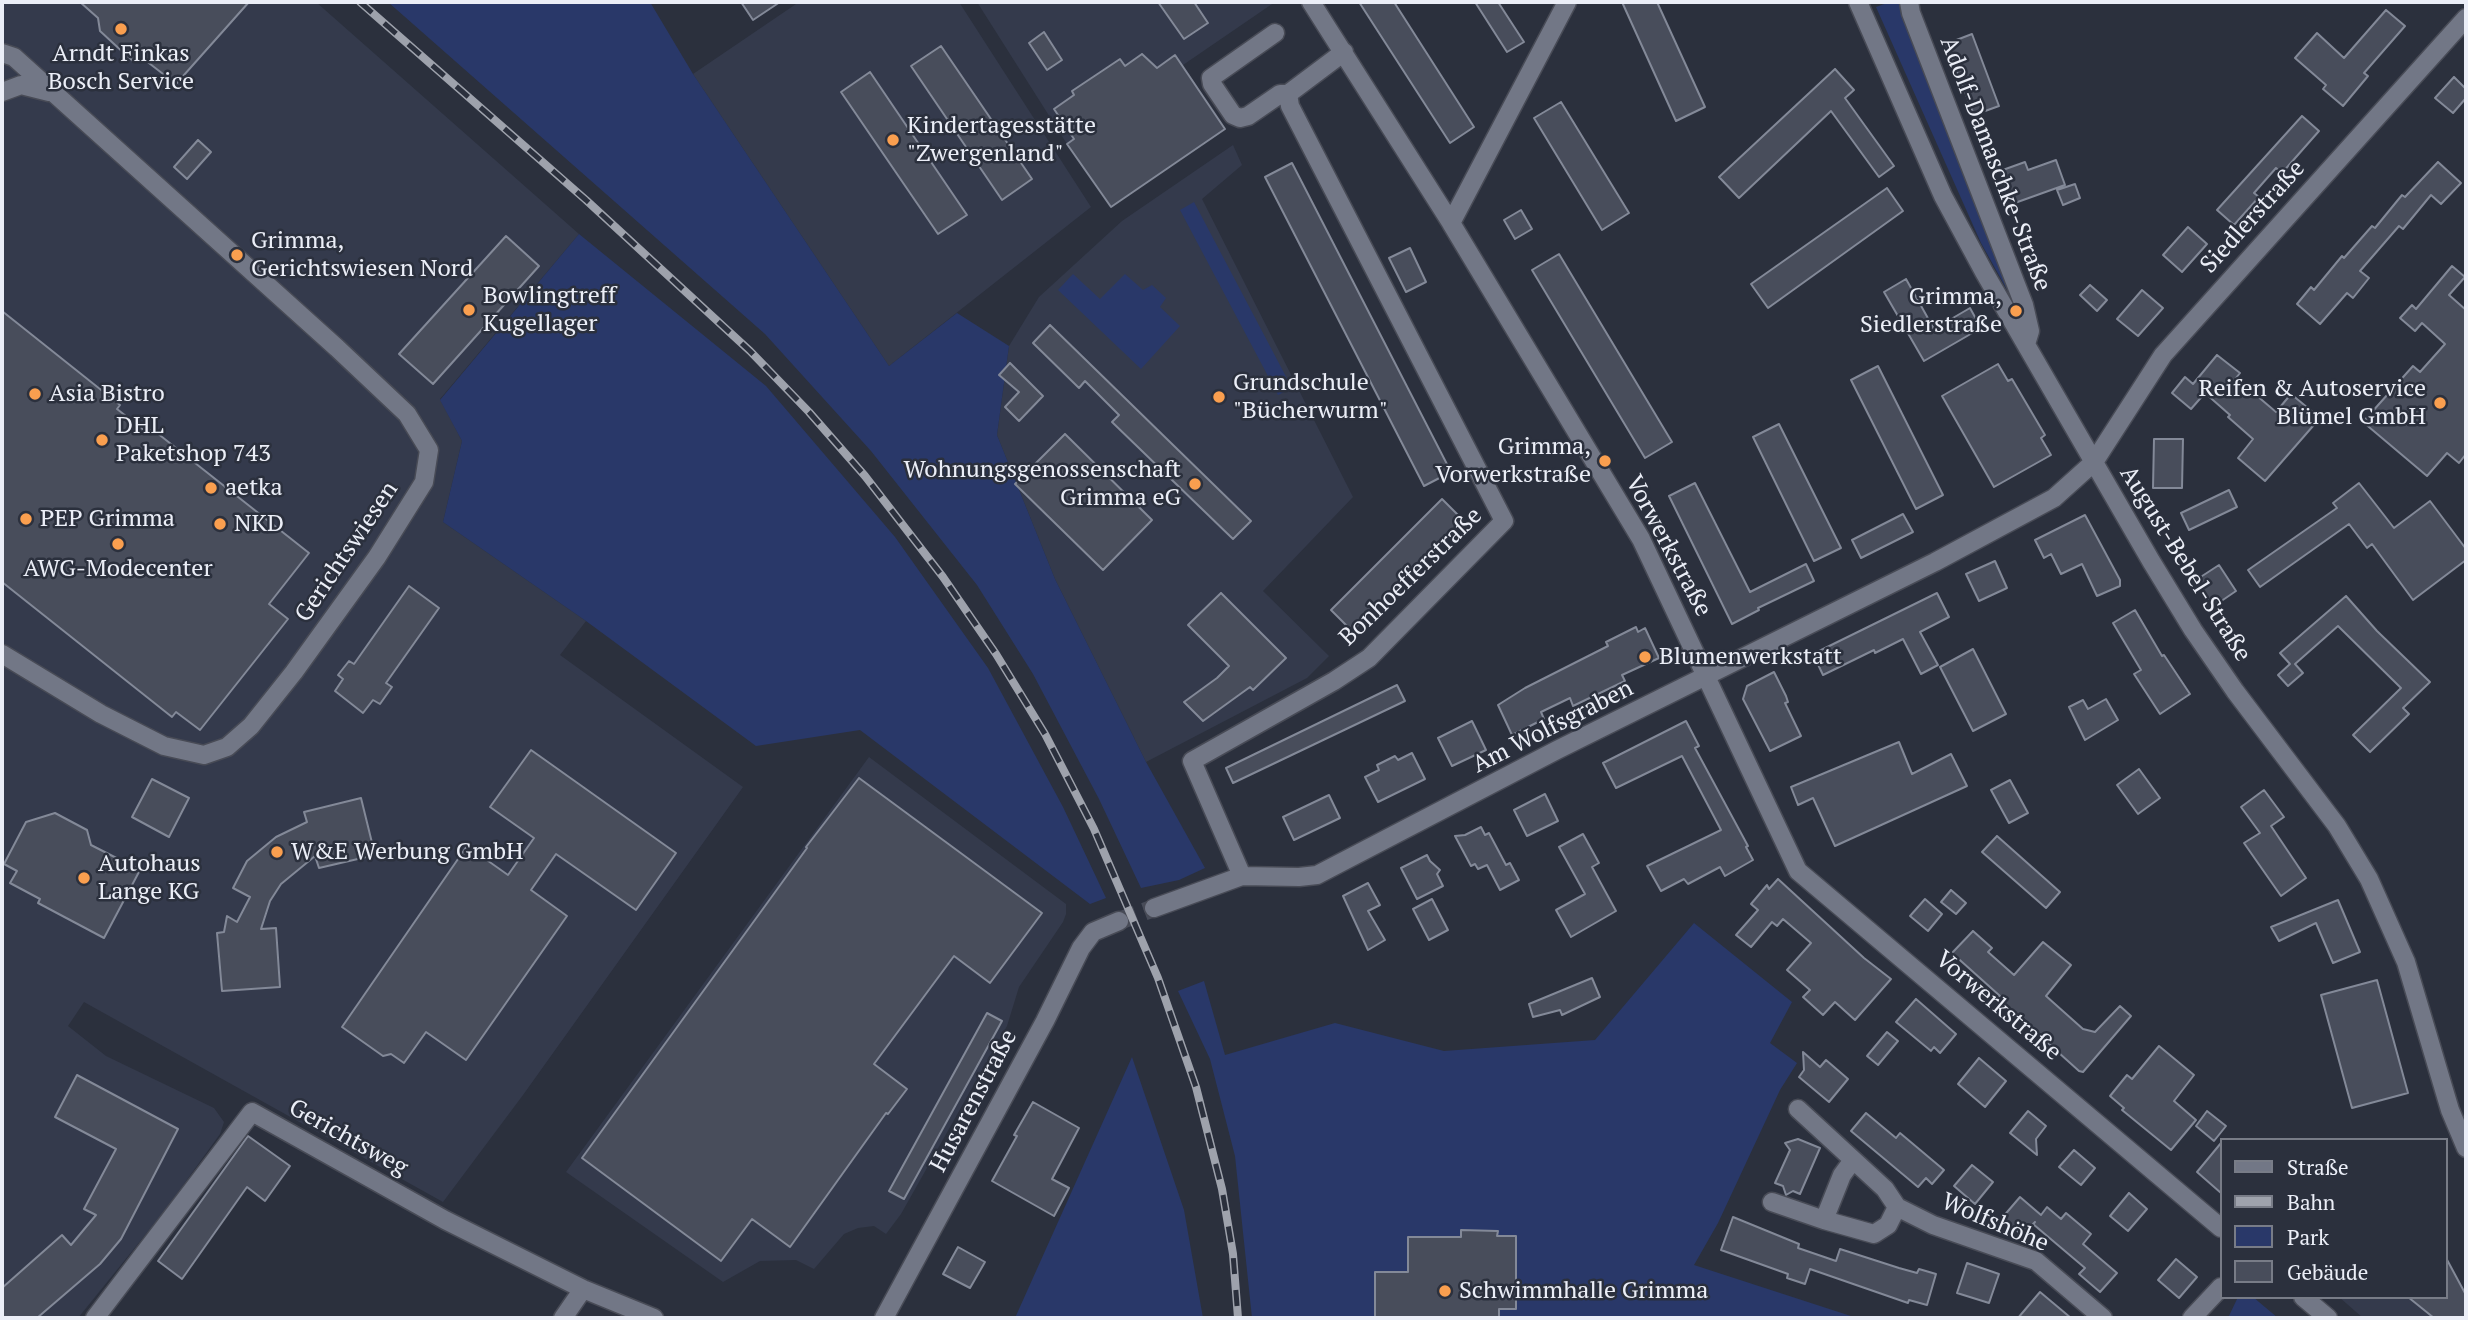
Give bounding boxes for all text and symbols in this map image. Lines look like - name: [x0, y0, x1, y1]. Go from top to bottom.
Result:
- marker: Arndt Finkas Bosch Service: [113, 21, 129, 37]
- street label: Adolf-Damaschke-Straße: [1933, 33, 2057, 295]
- place label: Arndt Finkas Bosch Service: [48, 40, 194, 96]
- place label: Kindertagesstätte "Zwergenland": [907, 112, 1096, 168]
- marker: Kindertagesstätte "Zwergenland": [885, 132, 901, 148]
- street label: Siedlerstraße: [2195, 155, 2311, 279]
- place label: Grimma, Gerichtswiesen Nord: [251, 227, 473, 283]
- marker: Grimma, Gerichtswiesen Nord: [229, 247, 245, 263]
- place label: Bowlingtreff Kugellager: [483, 282, 616, 338]
- place label: Grimma, Siedlerstraße: [1860, 283, 2002, 339]
- marker: Bowlingtreff Kugellager: [461, 302, 477, 318]
- marker: Grimma, Siedlerstraße: [2008, 303, 2024, 319]
- place label: Grundschule "Bücherwurm": [1233, 369, 1388, 425]
- place label: Reifen & Autoservice Blümel GmbH: [2199, 375, 2426, 431]
- place label: Asia Bistro: [49, 380, 165, 408]
- marker: Asia Bistro: [27, 386, 43, 402]
- marker: Grundschule "Bücherwurm": [1211, 389, 1227, 405]
- marker: Reifen & Autoservice Blümel GmbH: [2432, 395, 2448, 411]
- place label: DHL Paketshop 743: [116, 412, 271, 468]
- marker: DHL Paketshop 743: [94, 432, 110, 448]
- place label: Grimma, Vorwerkstraße: [1435, 433, 1591, 489]
- marker: Grimma, Vorwerkstraße: [1597, 453, 1613, 469]
- place label: Wohnungsgenossenschaft Grimma eG: [904, 456, 1181, 512]
- street label: August-Bebel-Straße: [2113, 461, 2257, 667]
- street label: Vorwerkstraße: [1619, 470, 1717, 622]
- place label: aetka: [225, 474, 283, 502]
- street label: Gerichtswiesen: [289, 476, 405, 628]
- marker: Wohnungsgenossenschaft Grimma eG: [1187, 476, 1203, 492]
- marker: aetka: [203, 480, 219, 496]
- street label: Bonhoefferstraße: [1334, 502, 1488, 652]
- place label: PEP Grimma: [40, 505, 175, 533]
- place label: NKD: [234, 510, 284, 538]
- marker: PEP Grimma: [18, 511, 34, 527]
- marker: NKD: [212, 516, 228, 532]
- marker: AWG-Modecenter: [110, 536, 126, 552]
- place label: AWG-Modecenter: [23, 555, 213, 583]
- place label: Blumenwerkstatt: [1659, 643, 1842, 671]
- marker: Blumenwerkstatt: [1637, 649, 1653, 665]
- street label: Am Wolfsgraben: [1468, 674, 1638, 780]
- place label: W&E Werbung GmbH: [291, 838, 524, 866]
- marker: W&E Werbung GmbH: [269, 844, 285, 860]
- place label: Autohaus Lange KG: [98, 850, 201, 906]
- marker: Autohaus Lange KG: [76, 870, 92, 886]
- street label: Vorwerkstraße: [1929, 945, 2067, 1067]
- street label: Husarenstraße: [924, 1025, 1024, 1177]
- street label: Gerichtsweg: [284, 1094, 412, 1182]
- legend: [2220, 1138, 2447, 1299]
- text: Straße: [2287, 1153, 2349, 1181]
- street label: Wolfshöhe: [1937, 1188, 2053, 1258]
- text: Bahn: [2287, 1188, 2335, 1216]
- text: Park: [2287, 1223, 2329, 1251]
- text: Gebäude: [2287, 1258, 2368, 1286]
- place label: Schwimmhalle Grimma: [1459, 1277, 1708, 1305]
- marker: Schwimmhalle Grimma: [1437, 1283, 1453, 1299]

